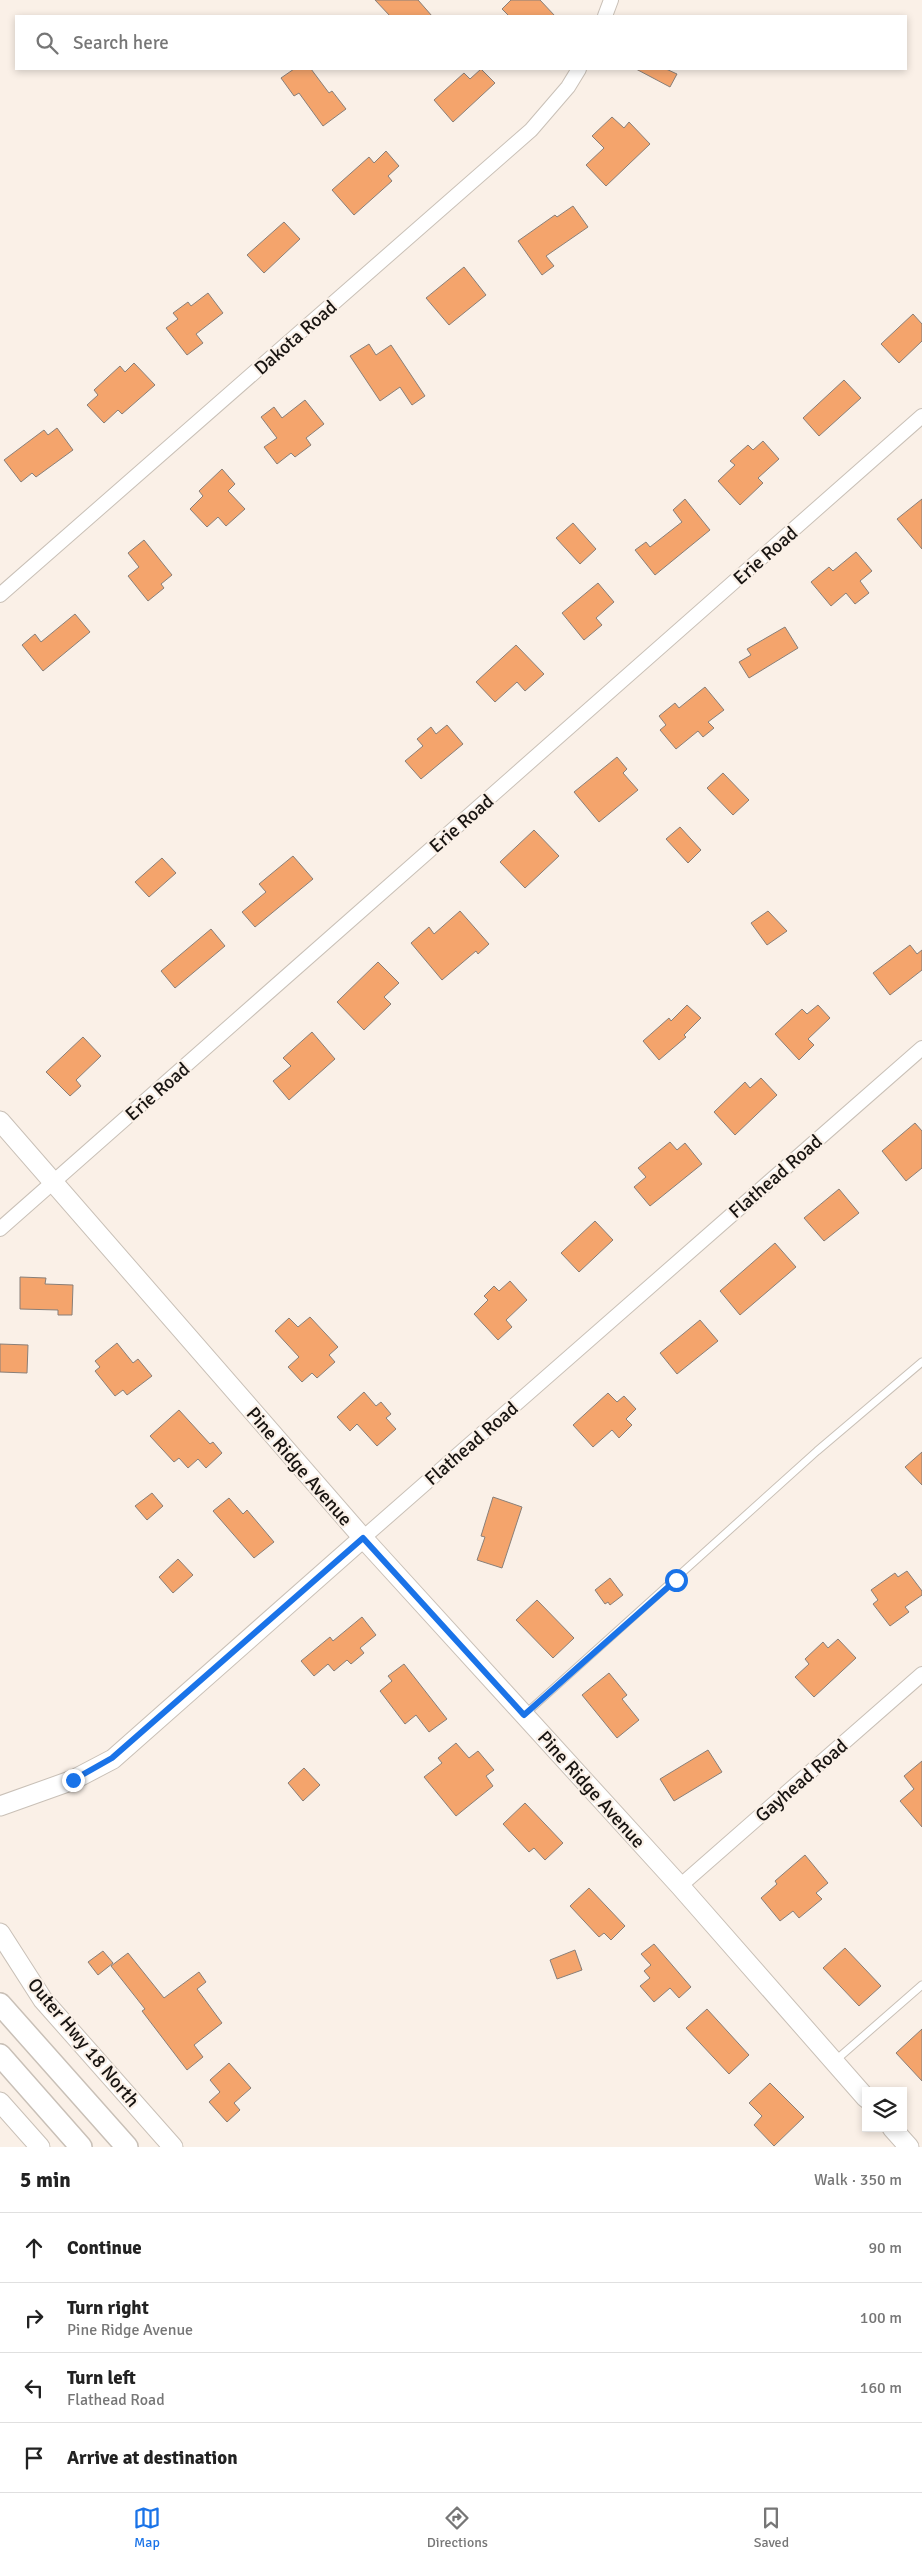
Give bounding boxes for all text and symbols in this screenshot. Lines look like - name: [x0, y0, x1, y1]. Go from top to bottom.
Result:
- search box: [15, 15, 907, 70]
- icon: search: [33, 29, 61, 57]
- text: Search here: [73, 31, 169, 55]
- street label: Dakota Road: [249, 295, 342, 380]
- street label: Erie Road: [729, 521, 803, 590]
- street label: Erie Road: [425, 789, 499, 858]
- street label: Erie Road: [121, 1057, 195, 1126]
- street label: Flathead Road: [724, 1130, 827, 1224]
- street label: Flathead Road: [420, 1397, 523, 1491]
- street label: Pine Ridge Avenue: [241, 1402, 357, 1531]
- route start: [665, 1569, 688, 1592]
- street label: Pine Ridge Avenue: [532, 1726, 650, 1853]
- street label: Gayhead Road: [750, 1734, 853, 1827]
- route end: [62, 1769, 85, 1792]
- street label: Outer Hwy 18 North: [22, 1973, 144, 2112]
- map controls: [862, 2087, 907, 2132]
- button: layers: [862, 2087, 907, 2132]
- text: 5 min: [20, 2167, 71, 2193]
- text: Walk · 350 m: [814, 2170, 902, 2190]
- icon: ahead: [20, 2234, 48, 2262]
- text: Continue: [67, 2236, 142, 2260]
- text: 90 m: [868, 2238, 902, 2258]
- text: Turn right: [67, 2296, 149, 2320]
- icon: right: [20, 2304, 48, 2332]
- text: 100 m: [860, 2308, 902, 2328]
- text: Pine Ridge Avenue: [67, 2320, 193, 2340]
- text: Turn left: [67, 2366, 136, 2390]
- icon: left: [20, 2374, 48, 2402]
- text: 160 m: [860, 2378, 902, 2398]
- text: Flathead Road: [67, 2390, 165, 2410]
- icon: arrive: [20, 2444, 48, 2472]
- text: Arrive at destination: [67, 2446, 238, 2470]
- tab: Map: [133, 2504, 161, 2551]
- tab: Directions: [427, 2504, 488, 2551]
- tab: Saved: [754, 2504, 789, 2551]

